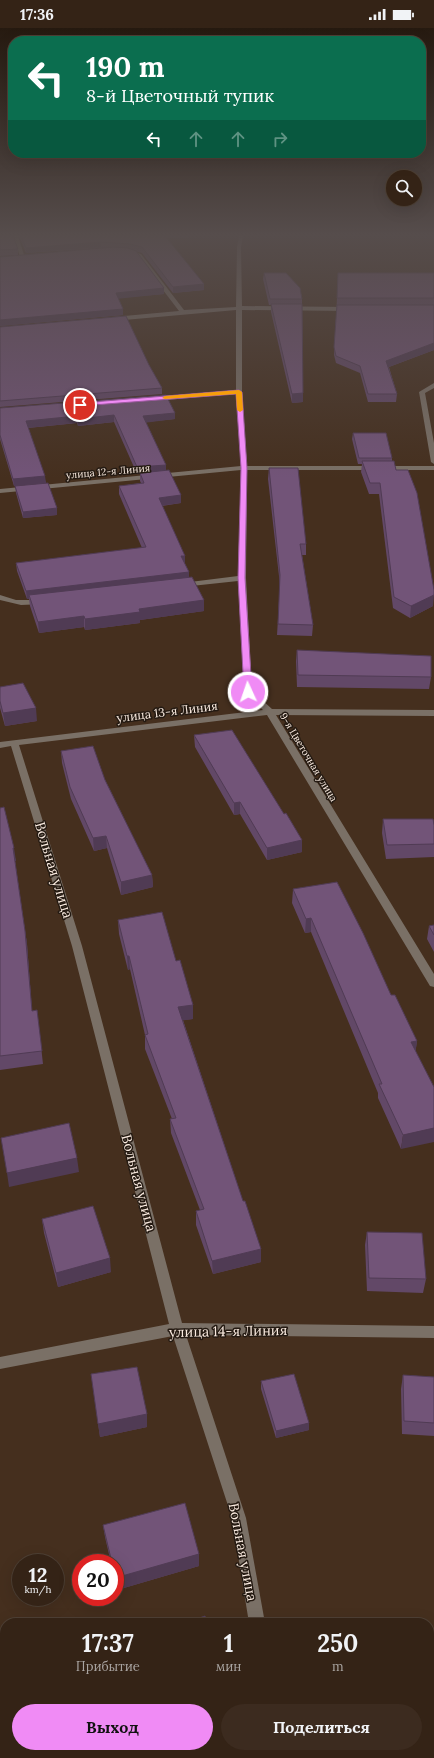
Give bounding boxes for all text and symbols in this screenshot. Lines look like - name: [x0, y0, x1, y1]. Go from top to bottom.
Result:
- text: 17:36: [20, 5, 54, 24]
- text: 190 m: [86, 49, 164, 85]
- icon: left: [20, 52, 72, 104]
- text: 8-й Цветочный тупик: [86, 84, 274, 107]
- icon: left: [143, 128, 165, 150]
- icon: ahead: [185, 128, 207, 150]
- icon: ahead: [227, 128, 249, 150]
- icon: right: [269, 128, 291, 150]
- map controls: [386, 170, 422, 206]
- button: search: [386, 170, 422, 206]
- pin: [63, 388, 97, 422]
- icon: arrive: [69, 394, 91, 416]
- street label: улица 12-я Линия: [65, 461, 151, 482]
- position arrow: [227, 671, 269, 713]
- street label: улица 13-я Линия: [116, 698, 218, 725]
- street label: 9-я Цветочная улица: [277, 710, 340, 804]
- street label: Вольная улица: [31, 820, 77, 920]
- street label: Вольная улица: [117, 1132, 161, 1234]
- street label: улица 14-я Линия: [169, 1321, 287, 1341]
- street label: Вольная улица: [225, 1501, 261, 1603]
- speed limit sign: 20: [72, 1554, 124, 1606]
- text: 12: [29, 1562, 47, 1587]
- text: km/h: [24, 1583, 52, 1596]
- text: 17:37: [82, 1628, 134, 1659]
- text: 1: [224, 1628, 233, 1659]
- text: 250: [317, 1628, 358, 1659]
- text: Прибытие: [76, 1658, 140, 1675]
- text: мин: [216, 1658, 241, 1675]
- text: m: [332, 1658, 344, 1675]
- button: Выход: [12, 1704, 213, 1750]
- button: Поделиться: [221, 1704, 422, 1750]

